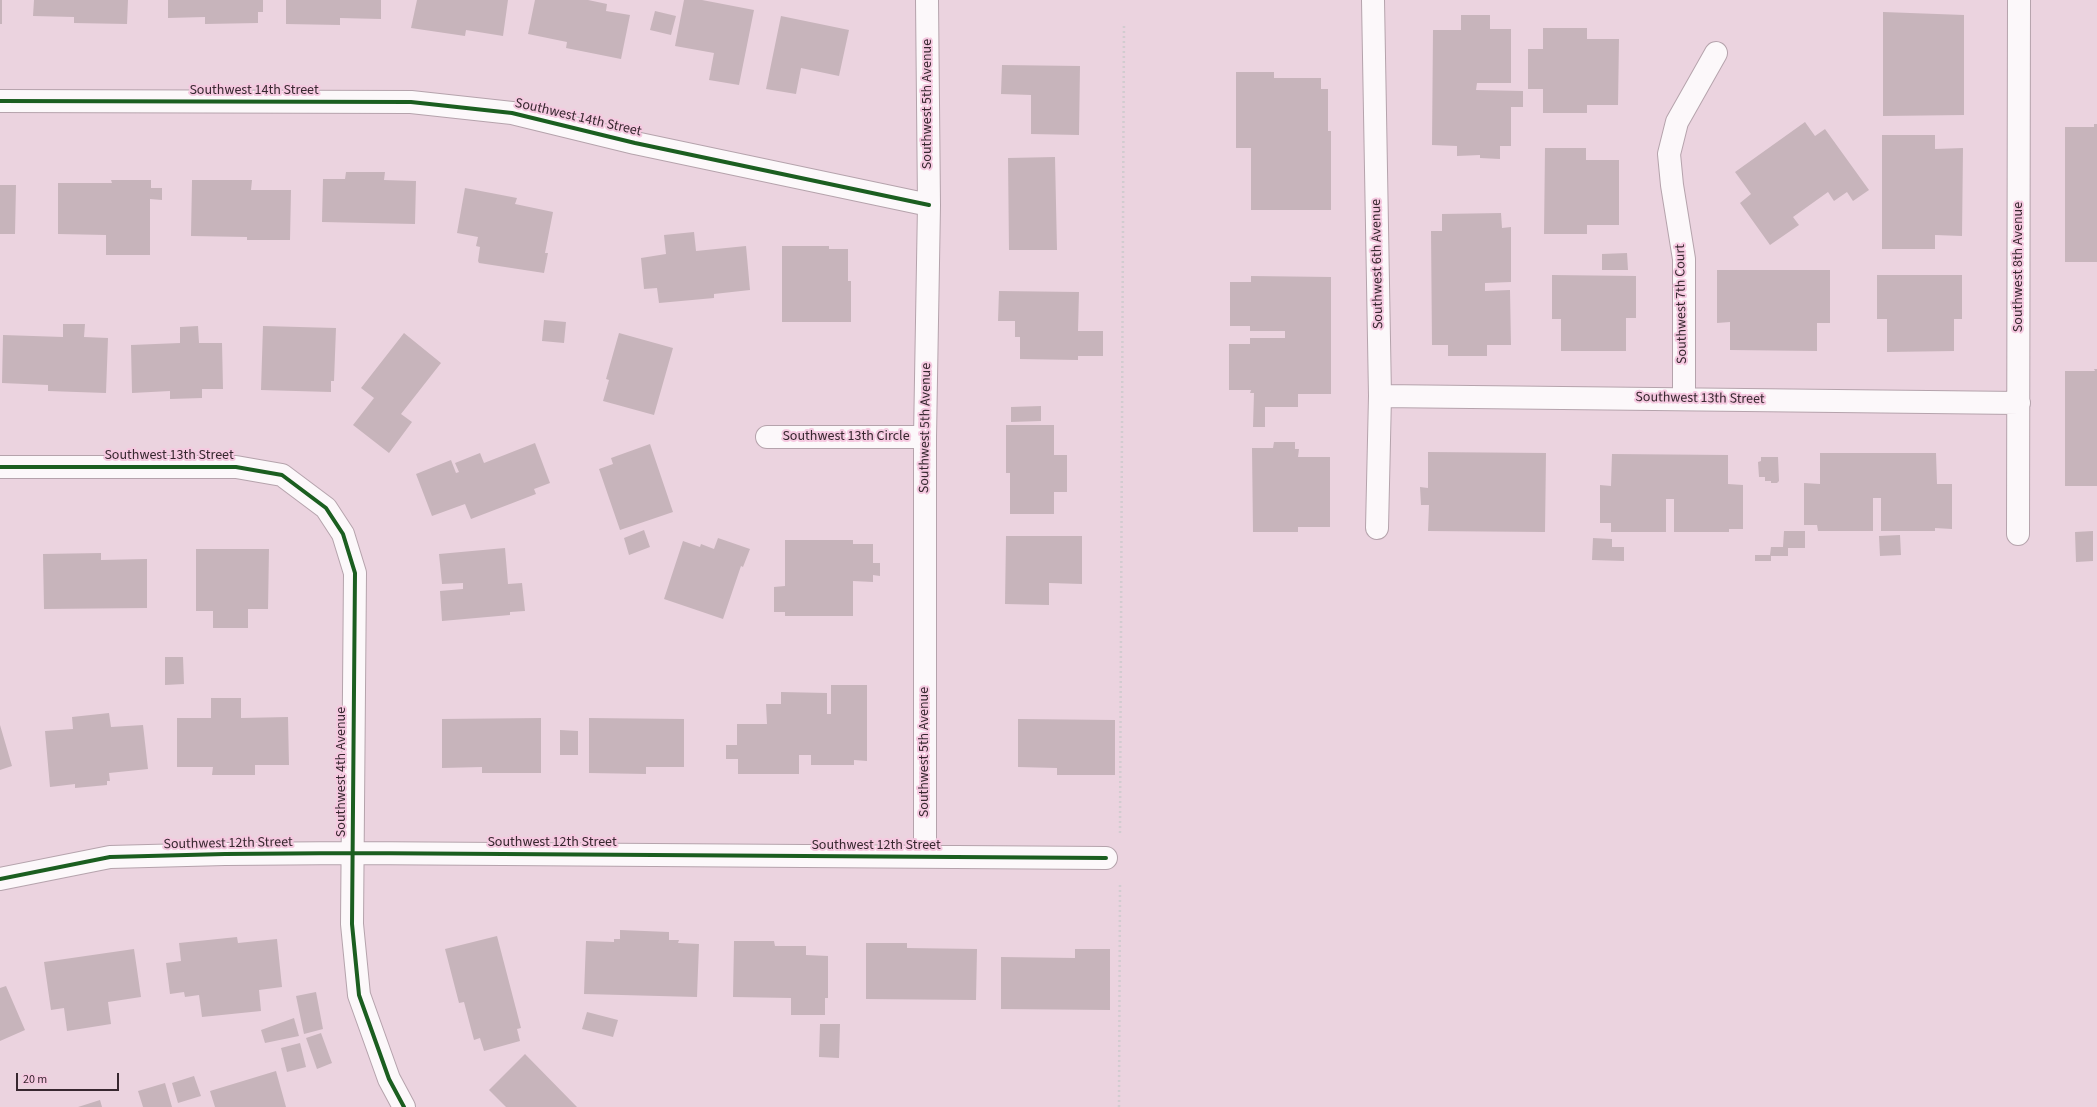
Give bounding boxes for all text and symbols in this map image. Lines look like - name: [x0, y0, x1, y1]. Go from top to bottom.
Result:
- street label: Southwest 5th Avenue: [920, 39, 936, 169]
- street label: Southwest 14th Street: [189, 83, 319, 99]
- street label: Southwest 14th Street: [513, 95, 643, 141]
- street label: Southwest 6th Avenue: [1368, 199, 1388, 329]
- street label: Southwest 8th Avenue: [2011, 202, 2027, 332]
- street label: Southwest 7th Court: [1673, 244, 1691, 364]
- street label: Southwest 5th Avenue: [916, 363, 936, 493]
- street label: Southwest 13th Street: [1635, 389, 1765, 409]
- street label: Southwest 13th Circle: [782, 429, 910, 445]
- street label: Southwest 13th Street: [104, 448, 234, 464]
- street label: Southwest 5th Avenue: [917, 687, 933, 817]
- street label: Southwest 4th Avenue: [334, 707, 350, 837]
- street label: Southwest 12th Street: [163, 834, 293, 854]
- street label: Southwest 12th Street: [487, 835, 617, 851]
- street label: Southwest 12th Street: [811, 838, 941, 854]
- scale bar: [18, 1065, 121, 1091]
- text: 20 m: [23, 1071, 47, 1088]

